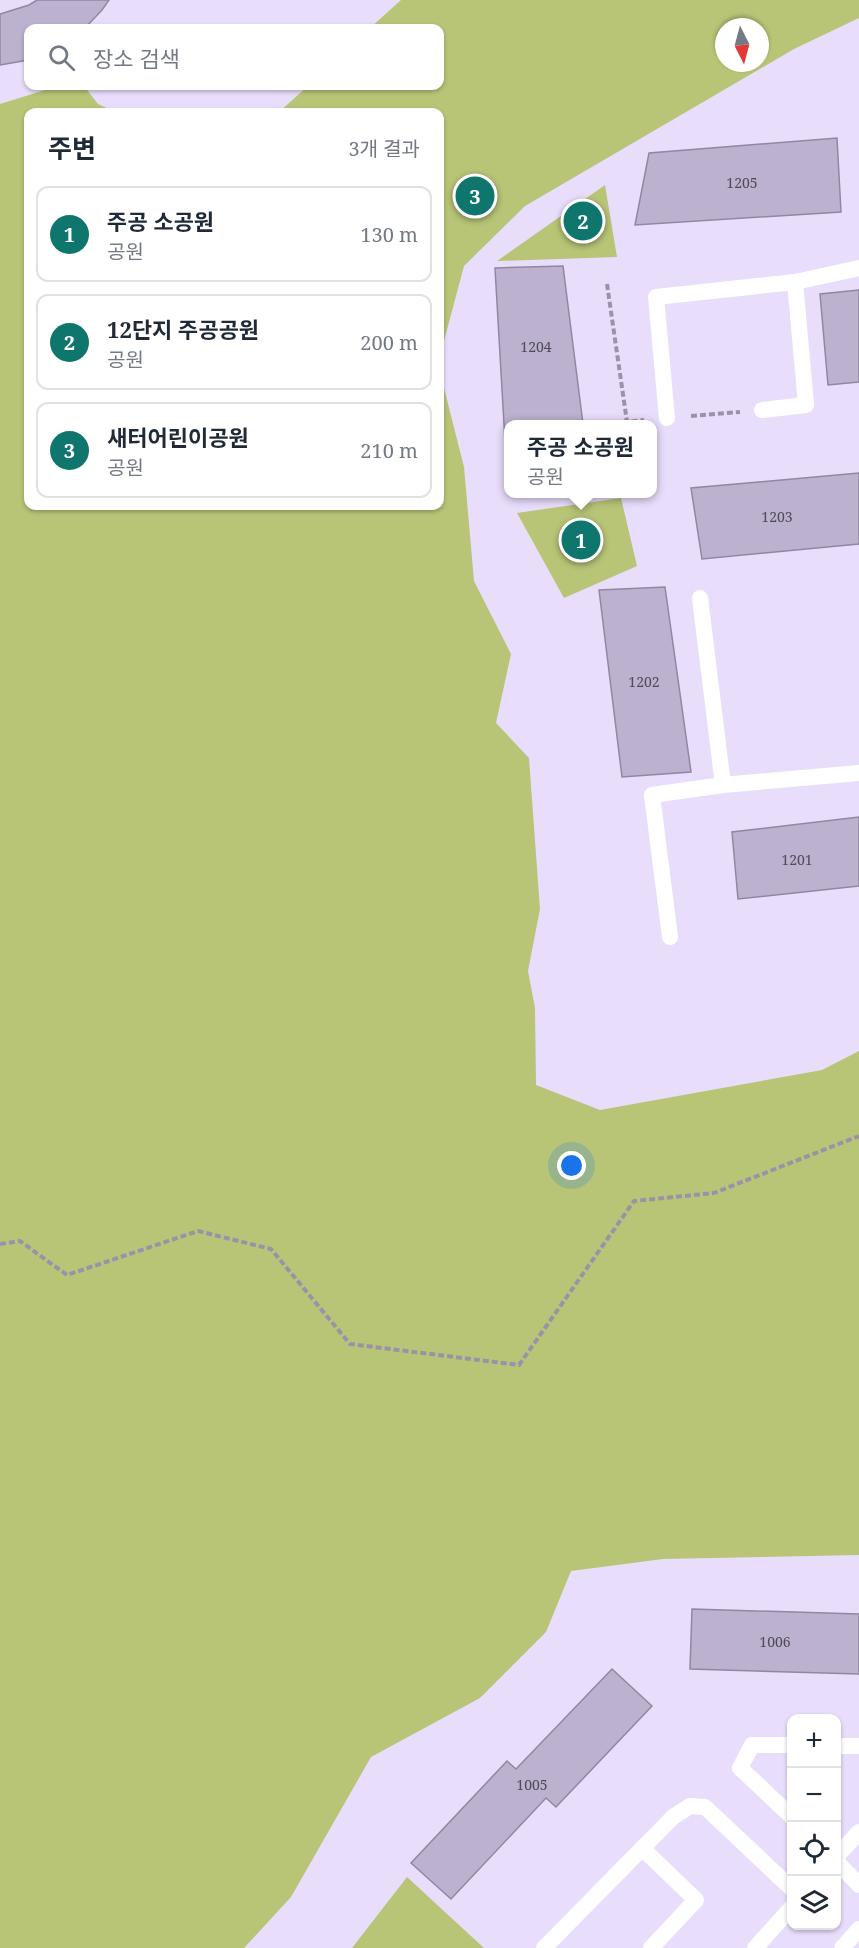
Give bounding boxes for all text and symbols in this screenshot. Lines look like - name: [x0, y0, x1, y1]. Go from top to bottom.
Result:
- north arrow: [715, 18, 769, 72]
- search box: [24, 24, 444, 90]
- icon: search: [45, 41, 78, 74]
- text: 장소 검색: [93, 43, 180, 73]
- text: 주변: [48, 130, 96, 166]
- text: 3개 결과: [348, 135, 420, 162]
- house number: 1205: [726, 173, 758, 192]
- pin: 3: [456, 174, 494, 218]
- pin: 2: [564, 198, 602, 244]
- text: 주공 소공원: [107, 206, 214, 236]
- text: 1: [64, 221, 75, 248]
- text: 130 m: [360, 221, 418, 248]
- text: 공원: [107, 238, 144, 265]
- text: 12단지 주공공원: [107, 314, 259, 344]
- text: 2: [64, 329, 75, 356]
- text: 200 m: [360, 329, 418, 356]
- house number: 1204: [520, 337, 552, 356]
- text: 공원: [107, 346, 144, 373]
- popup: [504, 420, 657, 498]
- text: 새터어린이공원: [107, 422, 249, 452]
- text: 주공 소공원: [527, 431, 634, 461]
- text: 3: [64, 437, 75, 464]
- text: 210 m: [360, 437, 418, 464]
- text: 공원: [107, 454, 144, 481]
- text: 공원: [527, 463, 564, 490]
- house number: 1203: [761, 507, 793, 526]
- pin: 1: [562, 518, 600, 562]
- house number: 1202: [628, 672, 660, 691]
- house number: 1201: [781, 850, 813, 869]
- your location: [557, 1151, 586, 1180]
- house number: 1006: [759, 1632, 791, 1651]
- map controls: [787, 1714, 841, 1930]
- button: +: [787, 1714, 841, 1768]
- button: −: [787, 1768, 841, 1822]
- house number: 1005: [516, 1775, 548, 1794]
- button: locate: [787, 1822, 841, 1876]
- button: layers: [787, 1876, 841, 1930]

